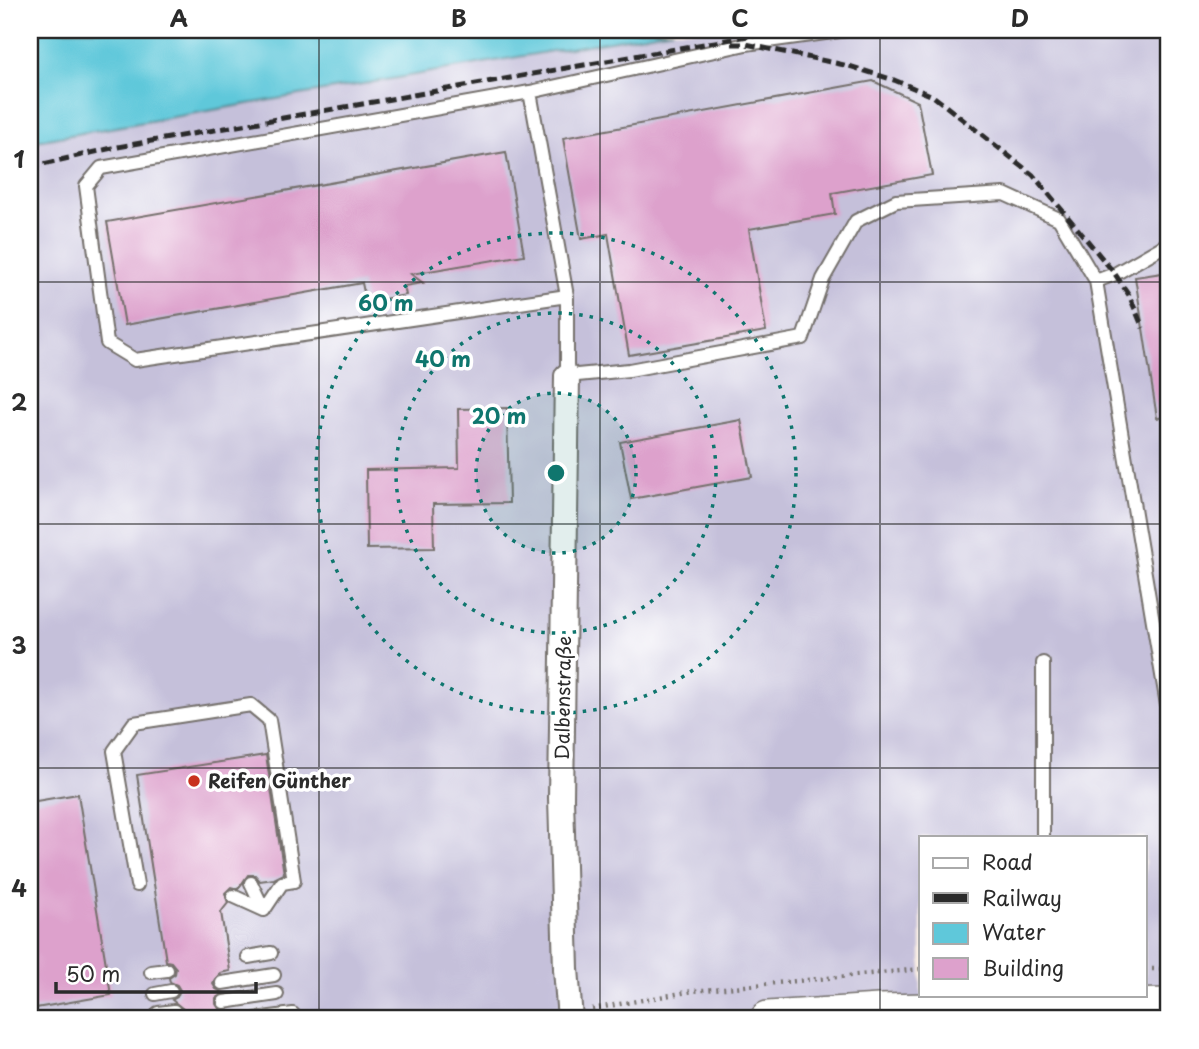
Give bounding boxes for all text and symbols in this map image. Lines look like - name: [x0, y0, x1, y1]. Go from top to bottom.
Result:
- text: A: [170, 0, 188, 35]
- text: B: [451, 0, 467, 35]
- text: C: [731, 0, 749, 35]
- text: D: [1011, 0, 1029, 35]
- text: 1: [14, 141, 25, 176]
- text: 60 m: [358, 286, 414, 318]
- text: 40 m: [415, 342, 471, 374]
- text: 2: [11, 384, 27, 419]
- text: 20 m: [472, 399, 526, 431]
- centre of rings: [544, 461, 568, 485]
- text: 3: [11, 627, 27, 662]
- street label: Dalbenstraße: [547, 636, 577, 760]
- place label: Reifen Günther: [208, 766, 351, 794]
- marker: Reifen Günther: [186, 773, 202, 789]
- legend: [919, 836, 1146, 996]
- text: Road: [982, 845, 1033, 877]
- text: 4: [11, 870, 27, 905]
- text: Railway: [982, 881, 1062, 913]
- text: Water: [982, 915, 1046, 947]
- scale bar: [56, 951, 256, 995]
- text: Building: [982, 951, 1064, 983]
- text: 50 m: [66, 957, 120, 989]

